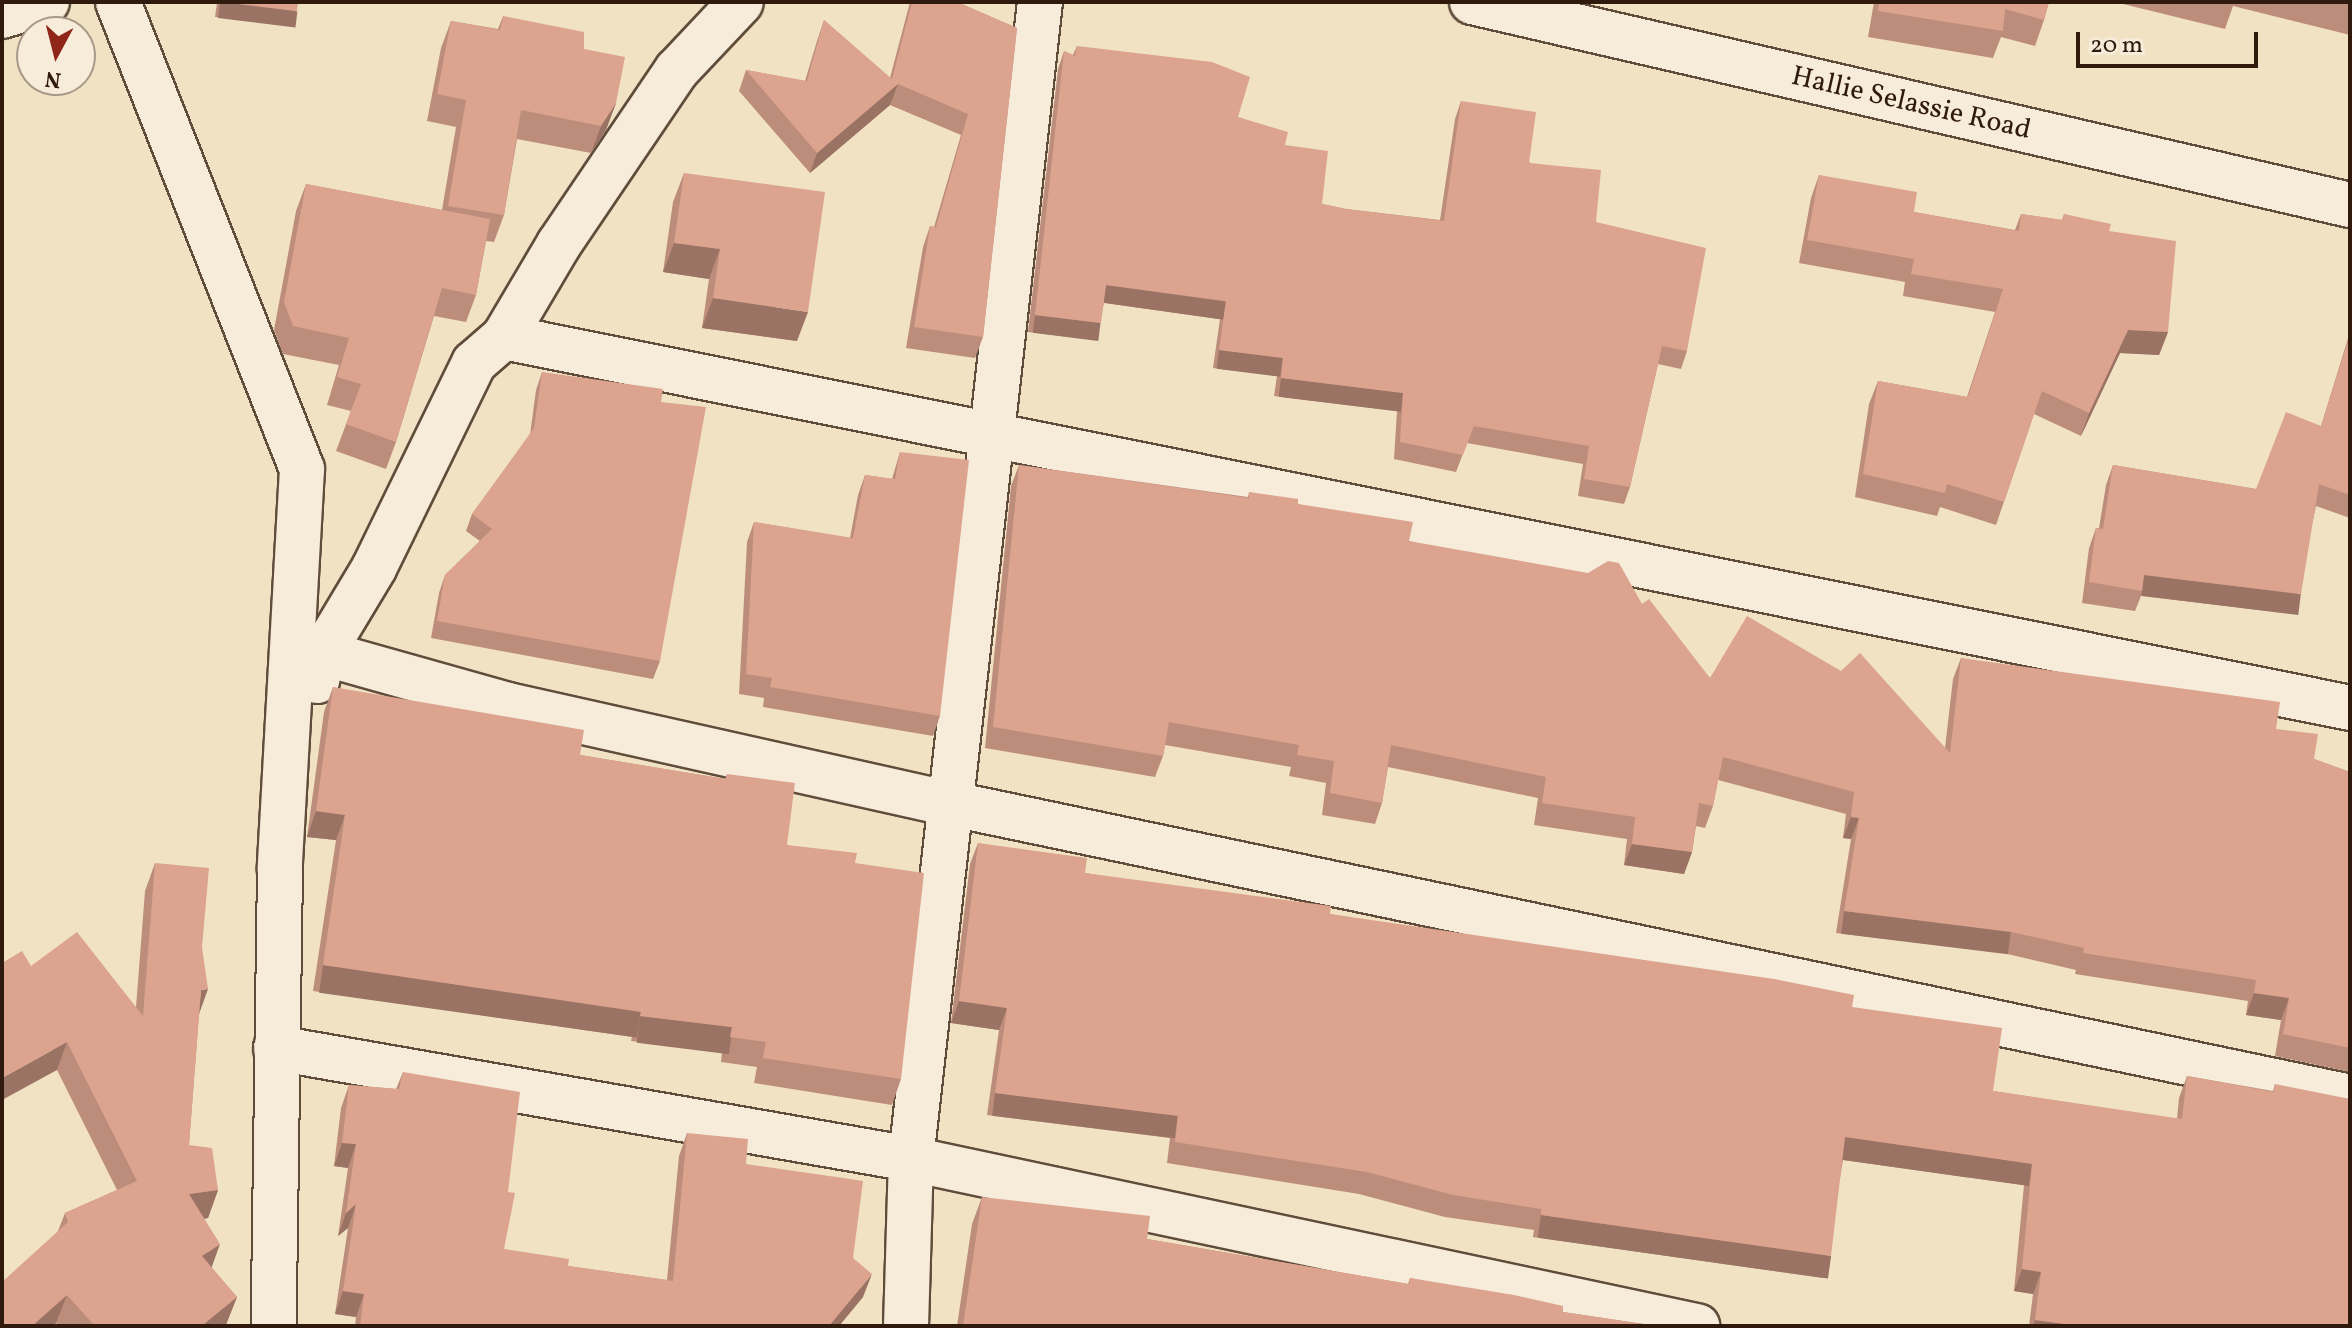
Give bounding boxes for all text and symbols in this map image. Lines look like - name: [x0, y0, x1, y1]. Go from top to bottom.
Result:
- north arrow: [16, 16, 96, 96]
- scale bar: [2080, 16, 2262, 66]
- text: 20 m: [2090, 29, 2143, 63]
- street label: Hallie Selassie Road: [1788, 60, 2034, 148]
- text: N: [43, 62, 63, 95]

